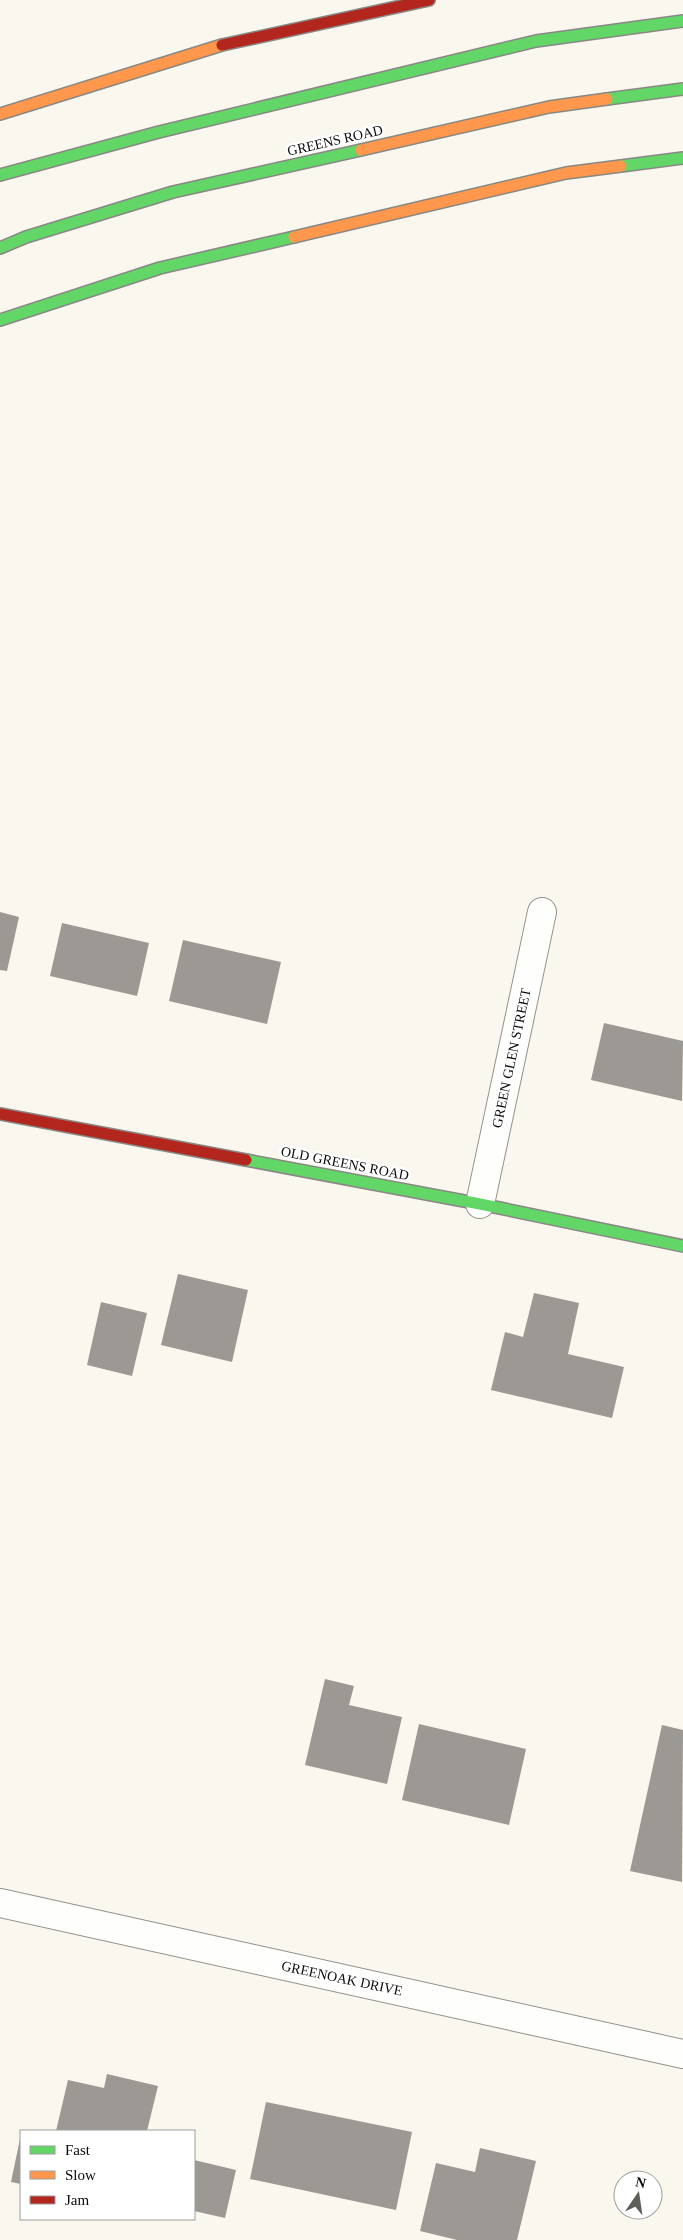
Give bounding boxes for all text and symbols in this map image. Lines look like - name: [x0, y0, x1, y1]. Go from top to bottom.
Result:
- street label: GREENS ROAD: [286, 122, 384, 159]
- street label: GREEN GLEN STREET: [489, 987, 534, 1129]
- street label: OLD GREENS ROAD: [280, 1144, 410, 1183]
- street label: GREENOAK DRIVE: [280, 1958, 404, 1999]
- legend: [20, 2130, 195, 2220]
- text: Fast: [65, 2142, 91, 2158]
- text: Slow: [65, 2167, 96, 2183]
- north arrow: [613, 2170, 663, 2220]
- text: N: [634, 2174, 647, 2191]
- text: Jam: [65, 2192, 89, 2208]

